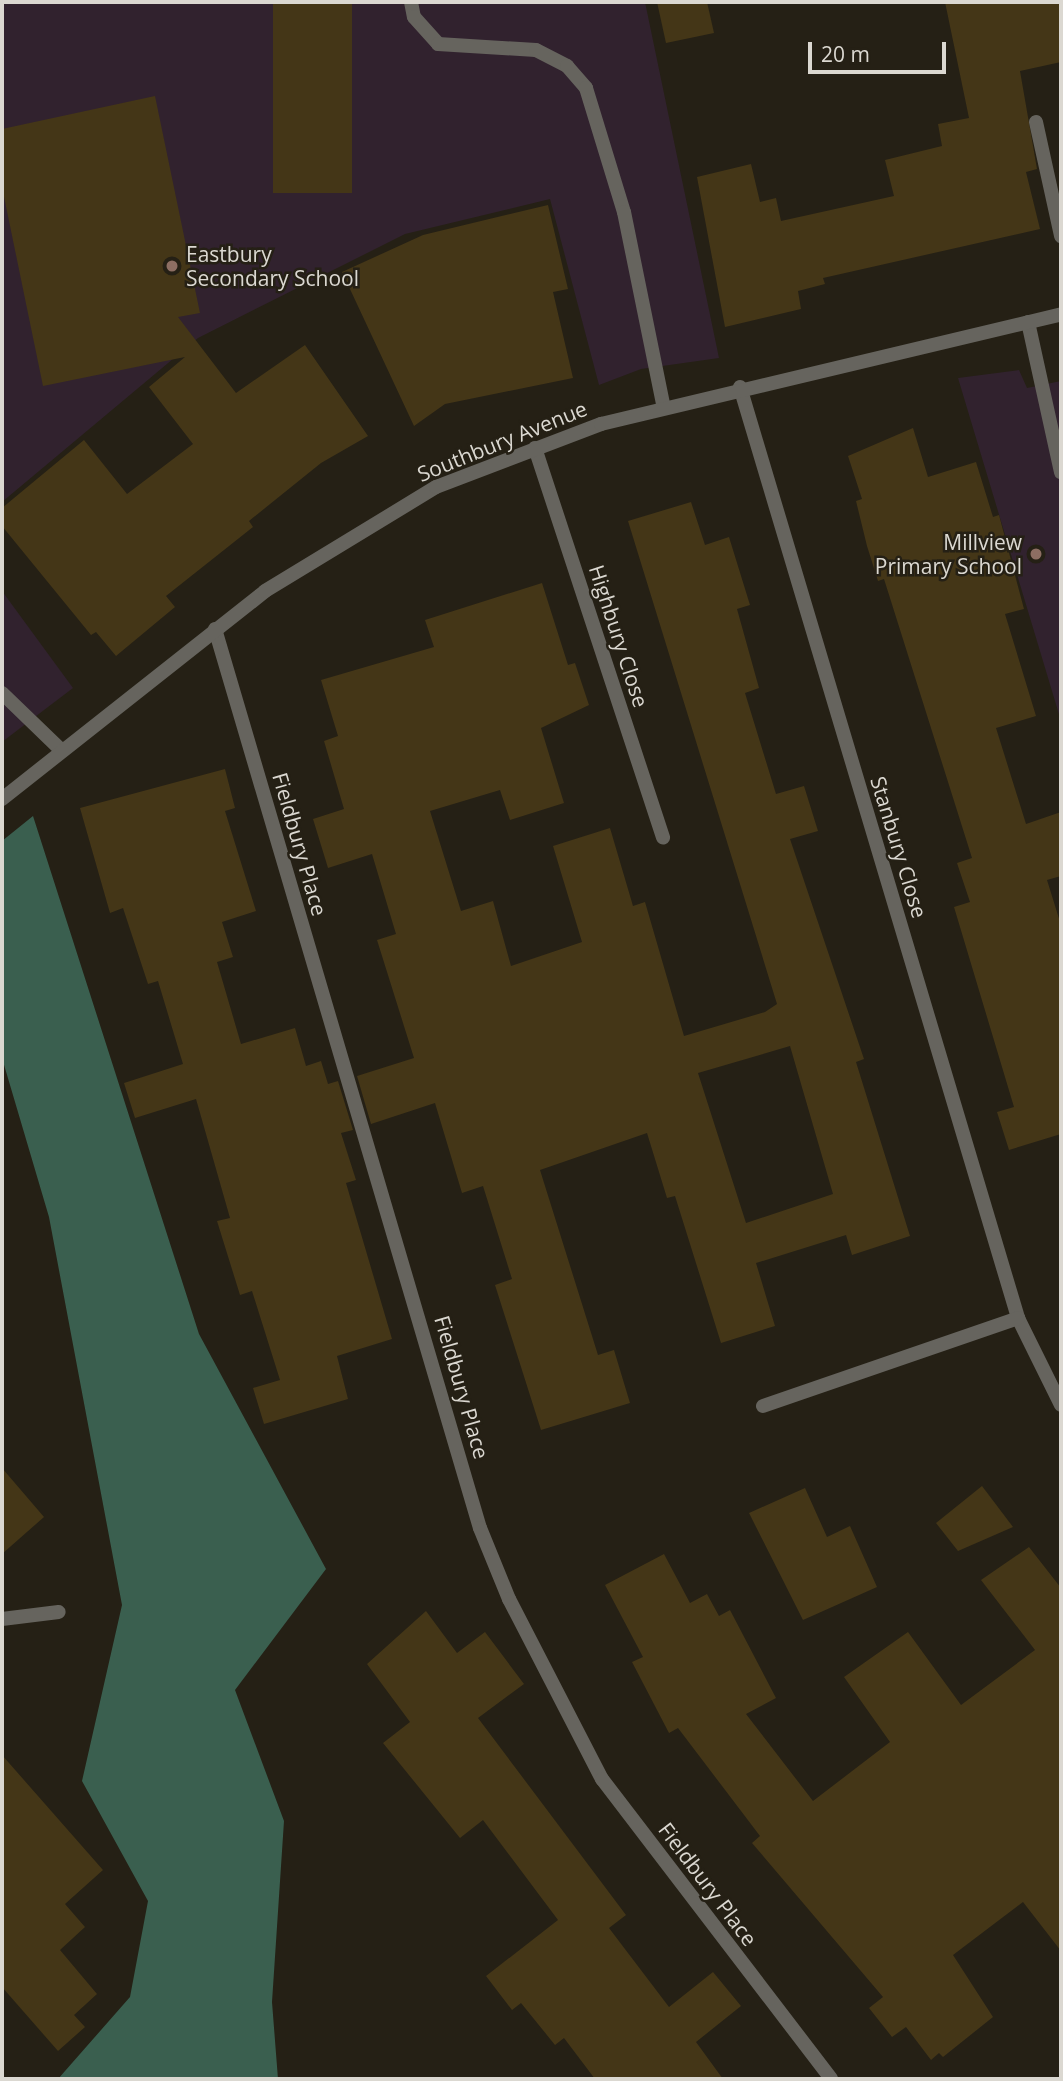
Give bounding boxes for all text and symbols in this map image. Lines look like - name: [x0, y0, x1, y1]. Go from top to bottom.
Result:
- scale bar: [811, 28, 949, 72]
- text: 20 m: [821, 40, 870, 68]
- place label: Eastbury Secondary School: [186, 241, 359, 291]
- marker: Eastbury Secondary School: [164, 258, 180, 274]
- street label: Southbury Avenue: [413, 395, 591, 487]
- place label: Millview Primary School: [875, 529, 1022, 579]
- marker: Millview Primary School: [1028, 546, 1044, 562]
- street label: Highbury Close: [584, 562, 654, 710]
- street label: Fieldbury Place: [268, 769, 332, 919]
- street label: Stanbury Close: [865, 773, 933, 921]
- street label: Fieldbury Place: [430, 1312, 494, 1462]
- street label: Fieldbury Place: [653, 1817, 763, 1951]

